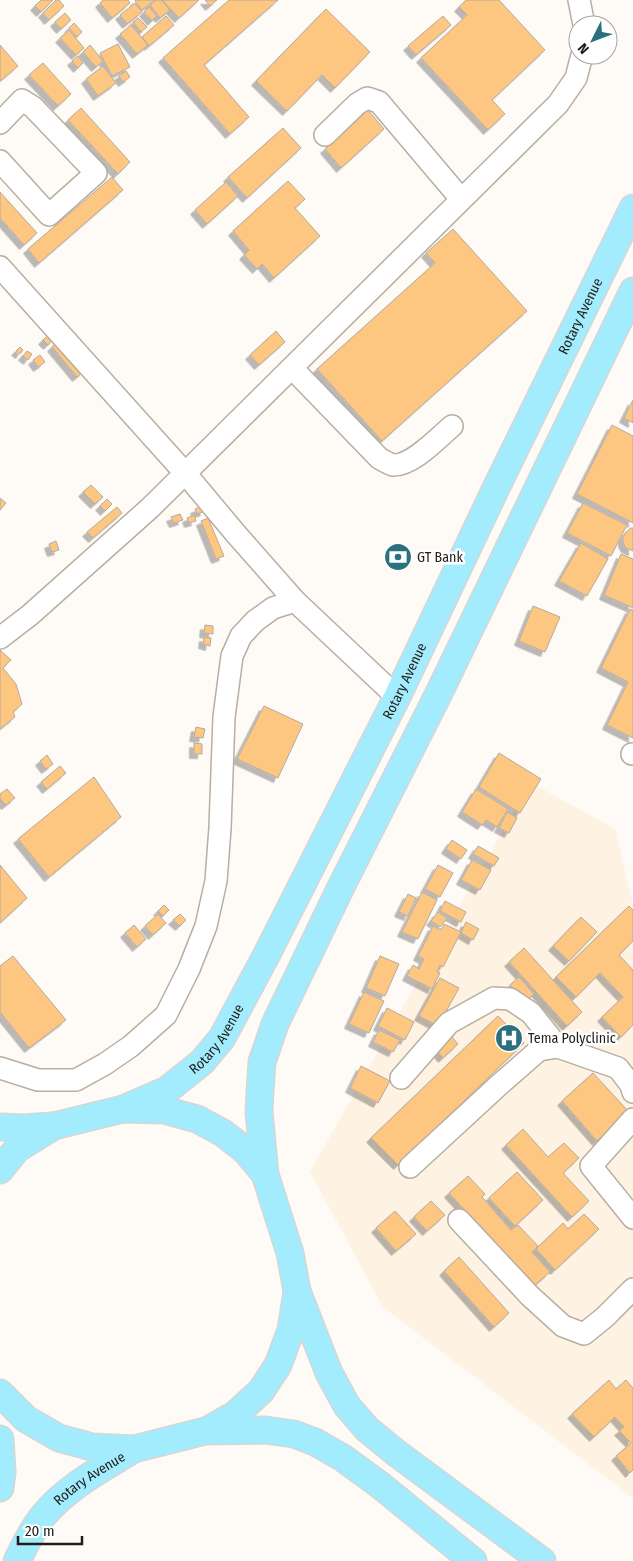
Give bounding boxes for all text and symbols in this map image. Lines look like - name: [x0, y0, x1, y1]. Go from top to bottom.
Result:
- north arrow: [568, 15, 618, 65]
- text: N: [575, 40, 593, 57]
- street label: Rotary Avenue: [555, 275, 606, 357]
- bank icon: GT Bank: [383, 542, 413, 572]
- place label: GT Bank: [417, 549, 463, 566]
- street label: Rotary Avenue: [379, 640, 430, 722]
- street label: Rotary Avenue: [186, 1001, 248, 1078]
- hospital icon: Tema Polyclinic: [494, 1023, 524, 1053]
- place label: Tema Polyclinic: [528, 1030, 616, 1047]
- street label: Rotary Avenue: [50, 1448, 128, 1509]
- scale bar: [18, 1514, 81, 1546]
- text: 20 m: [25, 1522, 55, 1540]

